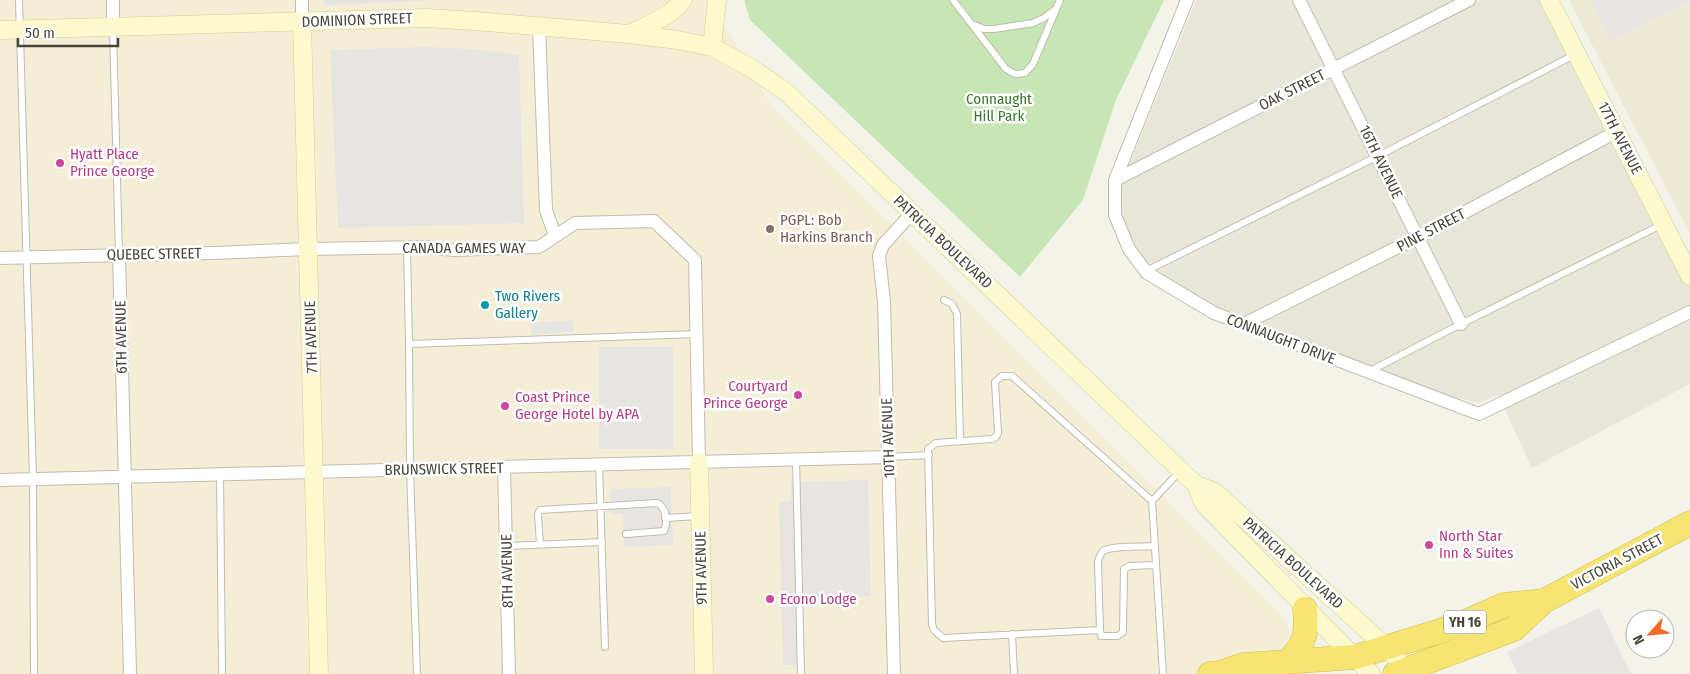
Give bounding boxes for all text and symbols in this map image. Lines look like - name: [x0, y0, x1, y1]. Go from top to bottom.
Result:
- street label: DOMINION STREET: [301, 9, 413, 31]
- scale bar: [18, 15, 118, 47]
- text: 50 m: [25, 24, 55, 42]
- street label: OAK STREET: [1256, 66, 1328, 114]
- park label: Connaught Hill Park: [966, 90, 1032, 125]
- street label: 17TH AVENUE: [1594, 99, 1646, 177]
- street label: 16TH AVENUE: [1356, 122, 1406, 202]
- place label: Hyatt Place Prince George: [70, 145, 155, 180]
- marker: Hyatt Place Prince George: [54, 157, 66, 169]
- street label: PATRICIA BOULEVARD: [890, 192, 996, 292]
- street label: PINE STREET: [1394, 204, 1468, 255]
- place label: PGPL: Bob Harkins Branch: [780, 211, 873, 246]
- marker: PGPL: Bob Harkins Branch: [764, 223, 776, 235]
- street label: CANADA GAMES WAY: [402, 239, 526, 257]
- street label: QUEBEC STREET: [106, 244, 202, 264]
- place label: Two Rivers Gallery: [495, 287, 560, 322]
- marker: Two Rivers Gallery: [479, 299, 491, 311]
- street label: 6TH AVENUE: [111, 300, 131, 374]
- street label: 7TH AVENUE: [301, 300, 321, 374]
- street label: CONNAUGHT DRIVE: [1224, 310, 1338, 368]
- place label: Courtyard Prince George: [703, 377, 788, 412]
- place label: Coast Prince George Hotel by APA: [515, 388, 639, 423]
- marker: Courtyard Prince George: [792, 389, 804, 401]
- street label: 10TH AVENUE: [878, 398, 898, 478]
- marker: Coast Prince George Hotel by APA: [499, 400, 511, 412]
- street label: BRUNSWICK STREET: [384, 459, 504, 479]
- street label: PATRICIA BOULEVARD: [1239, 513, 1347, 613]
- place label: North Star Inn & Suites: [1439, 527, 1513, 562]
- street label: VICTORIA STREET: [1568, 530, 1666, 594]
- street label: 9TH AVENUE: [691, 531, 711, 605]
- street label: 8TH AVENUE: [497, 534, 517, 608]
- marker: North Star Inn & Suites: [1423, 539, 1435, 551]
- place label: Econo Lodge: [780, 590, 857, 608]
- marker: Econo Lodge: [764, 593, 776, 605]
- north arrow: [1625, 609, 1675, 659]
- road number: YH 16: [1444, 610, 1486, 634]
- text: N: [1629, 632, 1648, 647]

